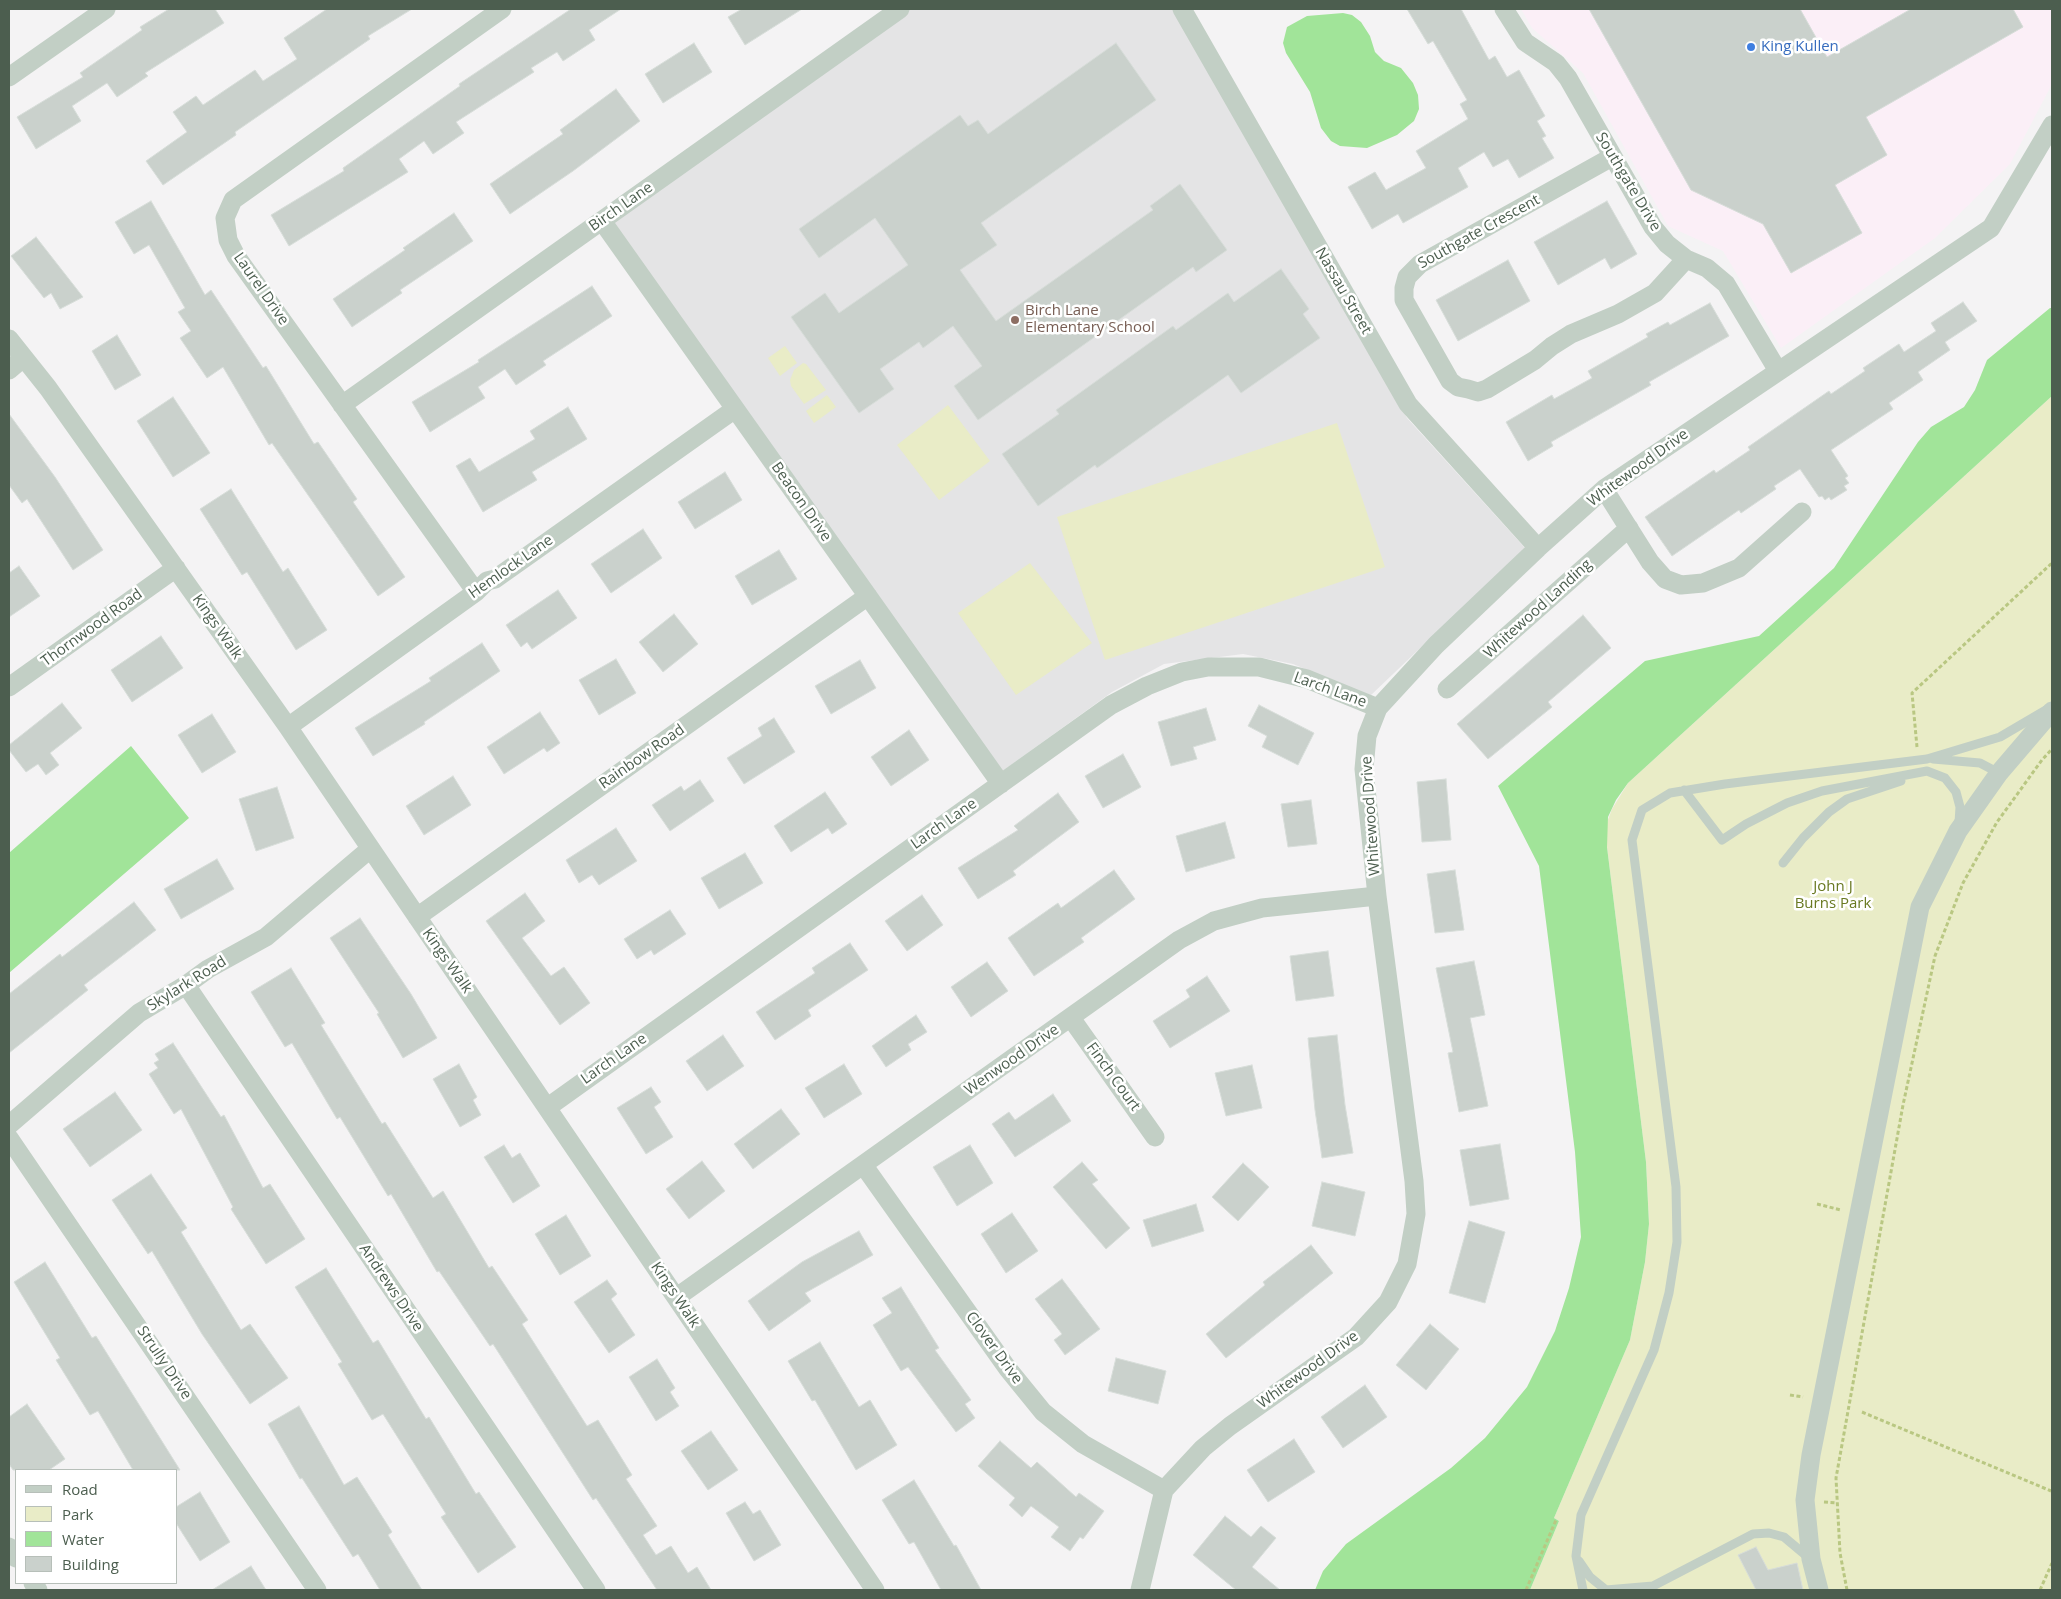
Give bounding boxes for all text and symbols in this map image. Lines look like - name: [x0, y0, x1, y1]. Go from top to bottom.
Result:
- place label: King Kullen: [1761, 38, 1839, 56]
- marker: King Kullen: [1745, 41, 1757, 53]
- street label: Southgate Drive: [1591, 129, 1665, 235]
- street label: Birch Lane: [586, 178, 656, 236]
- street label: Southgate Crescent: [1415, 191, 1543, 273]
- street label: Nassau Street: [1311, 244, 1375, 338]
- street label: Laurel Drive: [229, 249, 293, 329]
- place label: Birch Lane Elementary School: [1025, 302, 1155, 337]
- marker: Birch Lane Elementary School: [1009, 314, 1021, 326]
- street label: Whitewood Drive: [1584, 425, 1692, 511]
- street label: Beacon Drive: [767, 459, 835, 545]
- street label: Hemlock Lane: [465, 531, 557, 603]
- street label: Whitewood Landing: [1480, 556, 1596, 662]
- street label: Thornwood Road: [38, 585, 146, 671]
- street label: Kings Walk: [188, 591, 246, 663]
- street label: Larch Lane: [1291, 668, 1369, 712]
- street label: Rainbow Road: [596, 721, 688, 793]
- street label: Whitewood Drive: [1358, 755, 1384, 877]
- street label: Larch Lane: [908, 795, 980, 853]
- park label: John J Burns Park: [1795, 878, 1871, 913]
- street label: Kings Walk: [418, 925, 476, 997]
- street label: Skylark Road: [144, 953, 230, 1015]
- street label: Wenwood Drive: [961, 1021, 1063, 1099]
- street label: Larch Lane: [578, 1030, 650, 1088]
- street label: Finch Court: [1082, 1039, 1144, 1115]
- street label: Andrews Drive: [355, 1241, 427, 1335]
- street label: Kings Walk: [647, 1259, 703, 1331]
- street label: Clover Drive: [962, 1308, 1026, 1388]
- street label: Strully Drive: [133, 1323, 195, 1403]
- street label: Whitewood Drive: [1254, 1327, 1362, 1413]
- legend: [15, 1469, 178, 1584]
- text: Road: [62, 1479, 98, 1499]
- text: Park: [62, 1504, 93, 1524]
- text: Water: [62, 1529, 104, 1549]
- text: Building: [62, 1554, 119, 1574]

